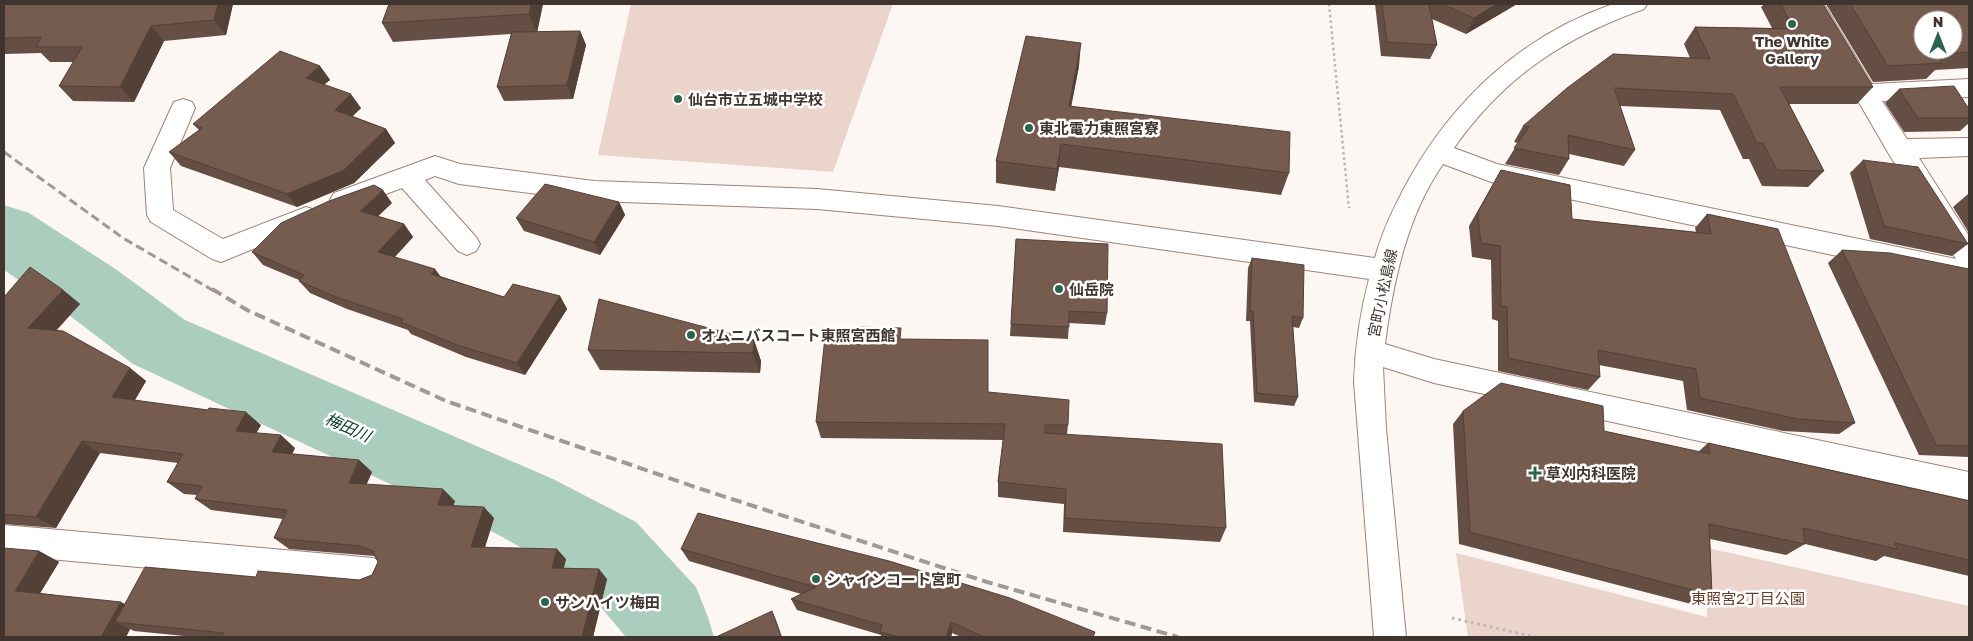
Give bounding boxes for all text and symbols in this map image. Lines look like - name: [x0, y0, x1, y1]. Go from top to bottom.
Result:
- north arrow: [1913, 10, 1963, 60]
- text: N: [1933, 13, 1943, 30]
- marker: The White Gallery: [1786, 18, 1798, 30]
- place label: The White Gallery: [1755, 32, 1829, 67]
- place label: 仙台市立五城中学校: [688, 90, 823, 108]
- marker: 仙台市立五城中学校: [672, 93, 684, 105]
- place label: 東北電力東照宮寮: [1039, 119, 1159, 137]
- marker: 東北電力東照宮寮: [1023, 122, 1035, 134]
- street label: 宮町小松島線: [1364, 247, 1400, 339]
- place label: 仙岳院: [1069, 280, 1114, 298]
- marker: 仙岳院: [1053, 283, 1065, 295]
- place label: オムニバスコート東照宮西館: [701, 326, 896, 344]
- marker: オムニバスコート東照宮西館: [685, 329, 697, 341]
- water label: 梅田川: [322, 408, 376, 447]
- place label: 草刈内科医院: [1546, 464, 1636, 482]
- marker: 草刈内科医院: [1528, 466, 1542, 480]
- place label: シャインコート宮町: [826, 570, 961, 588]
- marker: シャインコート宮町: [810, 573, 822, 585]
- park label: 東照宮2丁目公園: [1691, 589, 1805, 607]
- place label: サンハイツ梅田: [555, 593, 660, 611]
- marker: サンハイツ梅田: [539, 596, 551, 608]

